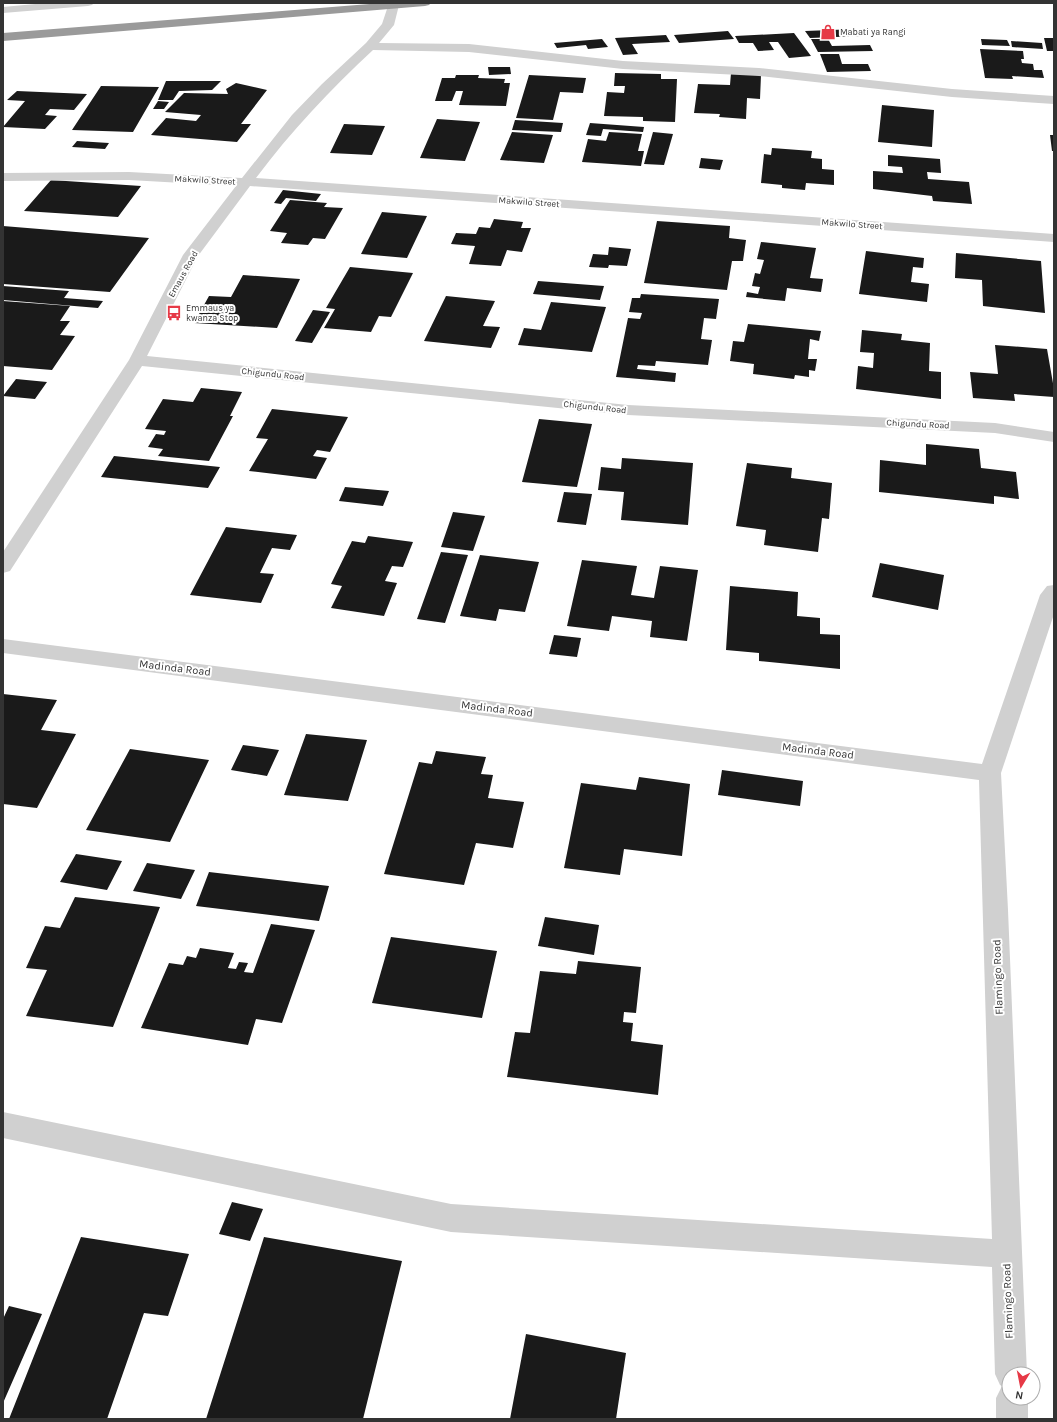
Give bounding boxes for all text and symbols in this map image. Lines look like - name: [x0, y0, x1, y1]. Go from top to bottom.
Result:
- shop icon: Mabati ya Rangi: [819, 23, 837, 41]
- place label: Mabati ya Rangi: [840, 27, 906, 37]
- street label: Makwilo Street: [174, 173, 236, 187]
- street label: Makwilo Street: [498, 195, 560, 209]
- street label: Makwilo Street: [821, 217, 883, 231]
- street label: Emaus Road: [166, 249, 200, 299]
- place label: Emmaus ya kwanza Stop: [186, 303, 238, 323]
- bus stop icon: Emmaus ya kwanza Stop: [165, 304, 183, 322]
- street label: Chigundu Road: [241, 366, 305, 382]
- street label: Chigundu Road: [563, 399, 627, 415]
- street label: Chigundu Road: [886, 417, 950, 431]
- street label: Madinda Road: [138, 657, 212, 679]
- street label: Madinda Road: [460, 698, 534, 720]
- street label: Madinda Road: [781, 740, 855, 762]
- street label: Flamingo Road: [990, 939, 1006, 1015]
- street label: Flamingo Road: [1000, 1263, 1016, 1339]
- north arrow: [1001, 1366, 1041, 1406]
- text: N: [1014, 1388, 1024, 1402]

